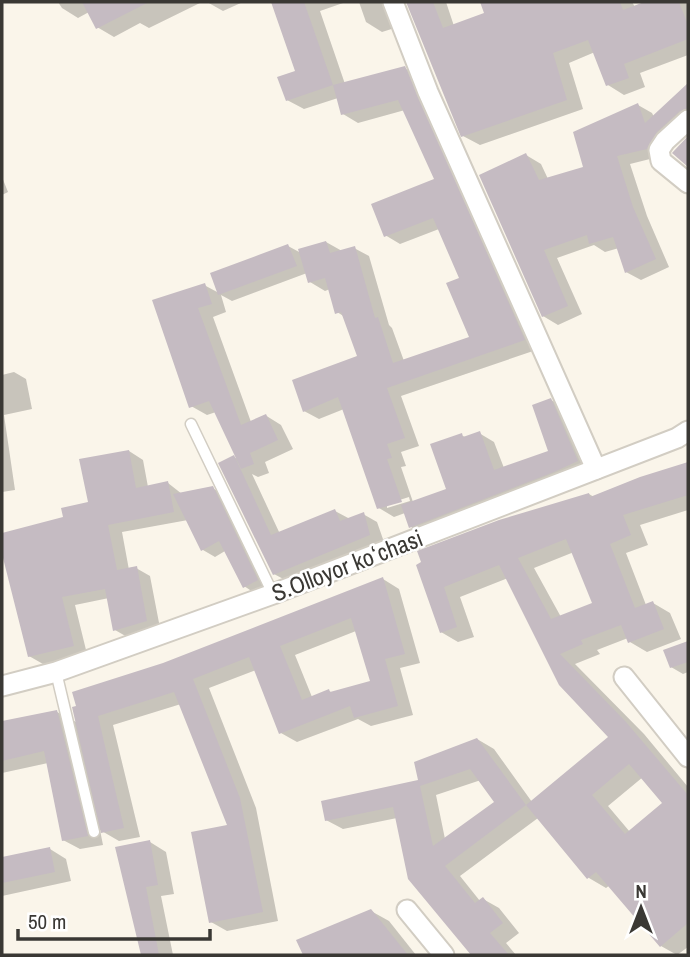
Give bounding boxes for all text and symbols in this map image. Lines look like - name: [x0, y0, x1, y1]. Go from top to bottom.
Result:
- street label: S.Olloyor koʻchasi: [267, 521, 427, 609]
- north arrow: [606, 873, 676, 943]
- text: N: [635, 878, 647, 904]
- scale bar: [18, 898, 210, 942]
- text: 50 m: [28, 907, 66, 936]

